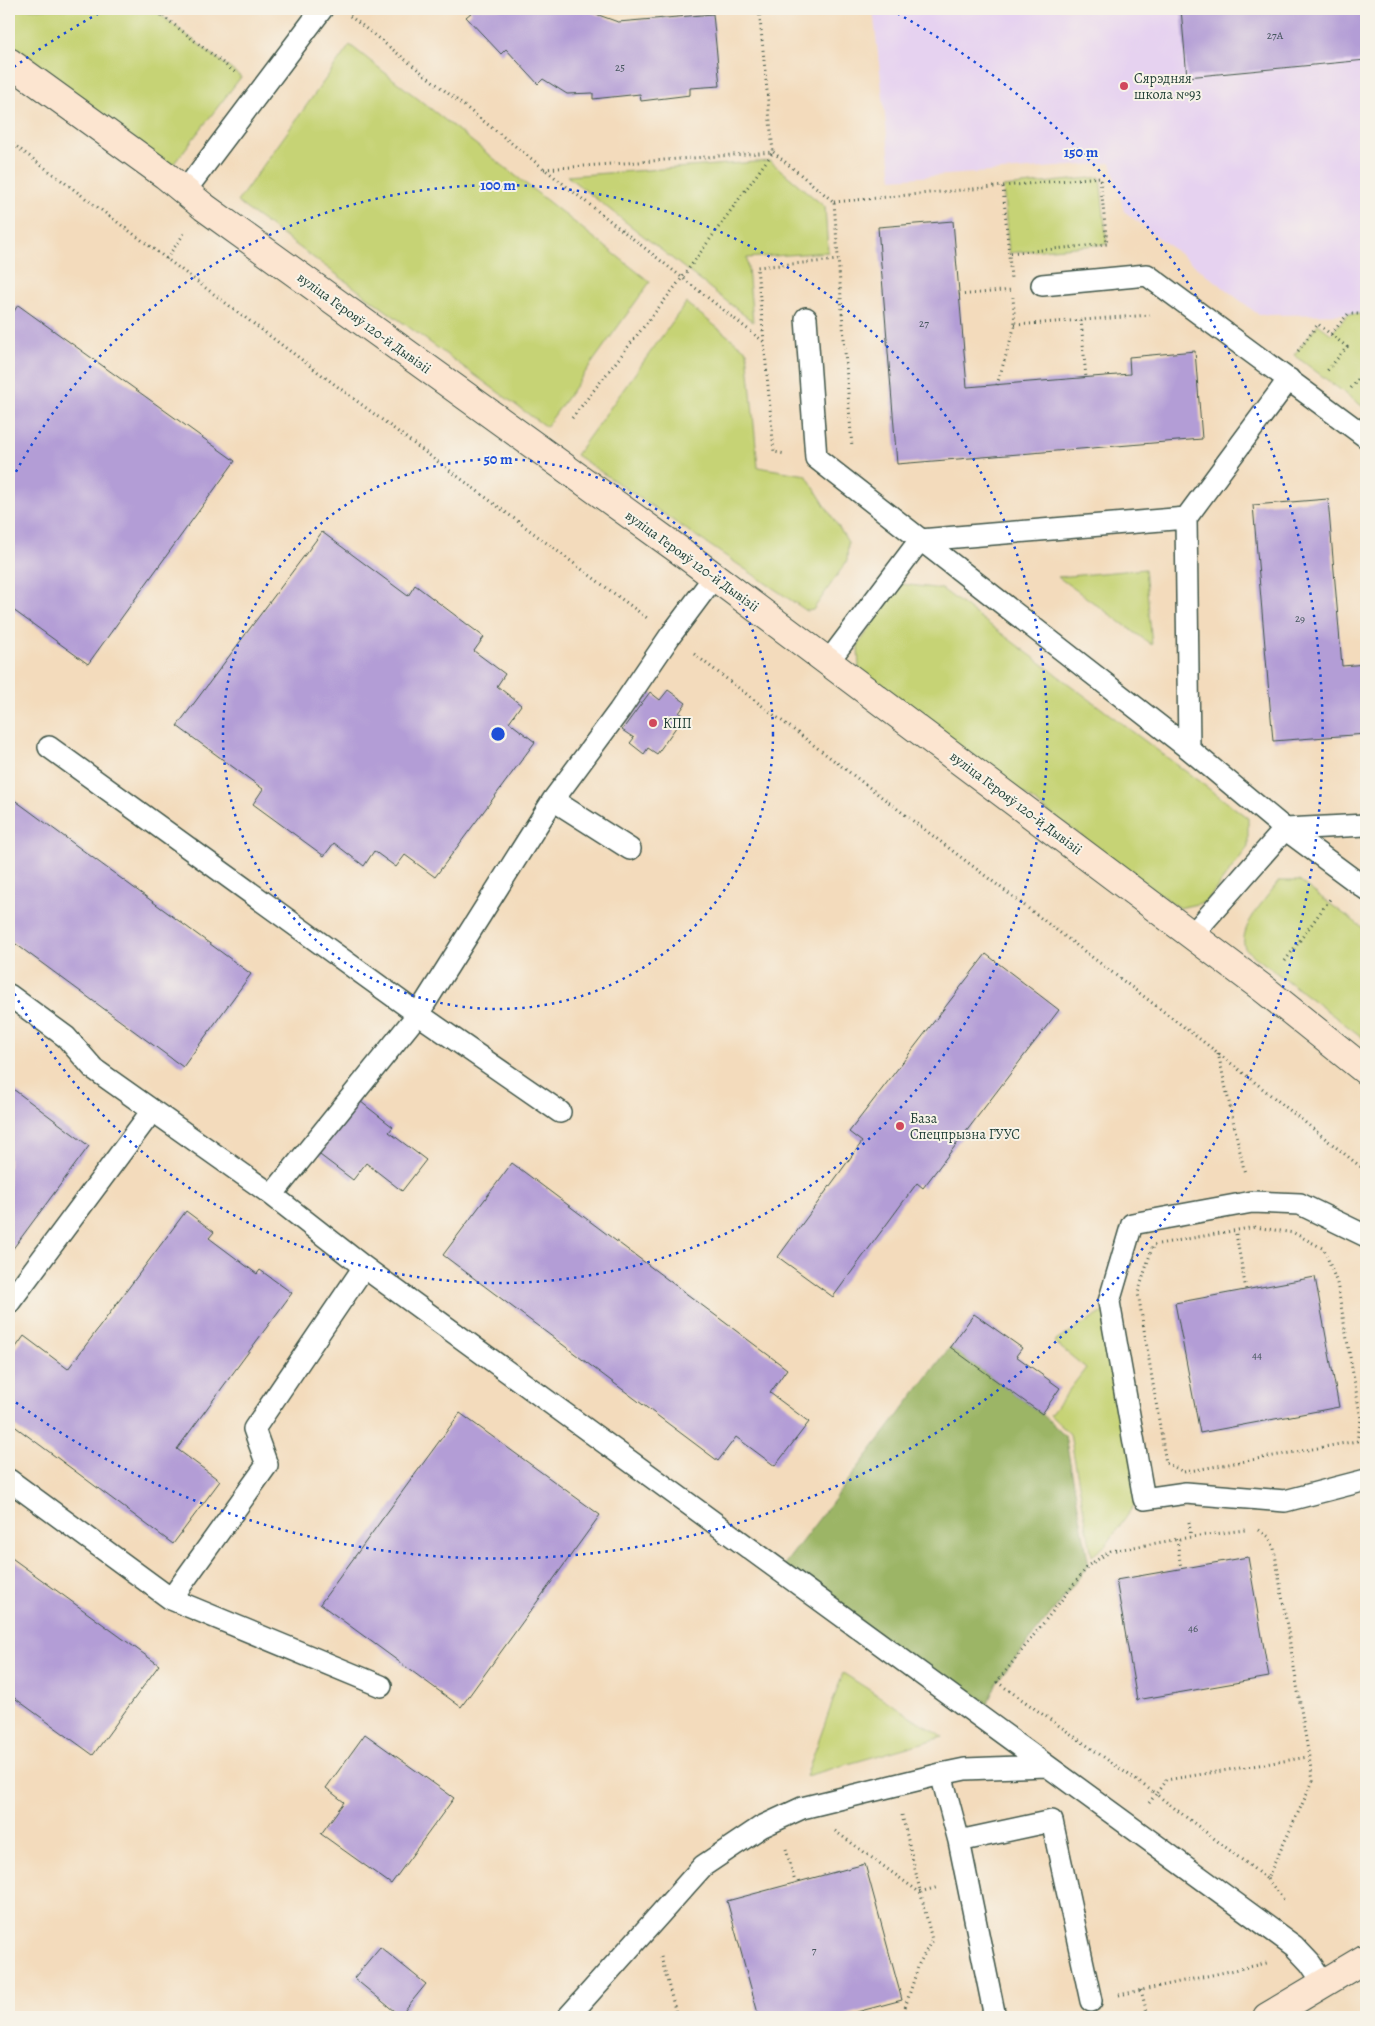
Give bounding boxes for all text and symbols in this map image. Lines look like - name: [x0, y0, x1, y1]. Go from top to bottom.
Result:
- house number: 27А: [1267, 28, 1284, 43]
- house number: 25: [615, 60, 625, 75]
- place label: Сярэдняя школа №93: [1134, 69, 1201, 104]
- marker: Сярэдняя школа №93: [1118, 80, 1130, 92]
- text: 150 m: [1064, 142, 1099, 162]
- text: 100 m: [480, 175, 516, 195]
- street label: вуліца Герояў 120-й Дывізіі: [293, 268, 435, 378]
- house number: 27: [919, 316, 929, 331]
- text: 50 m: [483, 449, 513, 469]
- street label: вуліца Герояў 120-й Дывізіі: [621, 506, 763, 616]
- house number: 29: [1295, 611, 1305, 626]
- place label: КПП: [663, 714, 692, 733]
- marker: КПП: [647, 717, 659, 729]
- centre of rings: [489, 725, 507, 743]
- street label: вуліца Герояў 120-й Дывізіі: [946, 747, 1086, 859]
- place label: База Спецпрызна ГУУС: [910, 1109, 1020, 1144]
- marker: База Спецпрызна ГУУС: [894, 1120, 906, 1132]
- house number: 44: [1252, 1348, 1262, 1363]
- house number: 46: [1188, 1621, 1198, 1636]
- house number: 7: [812, 1943, 817, 1958]

